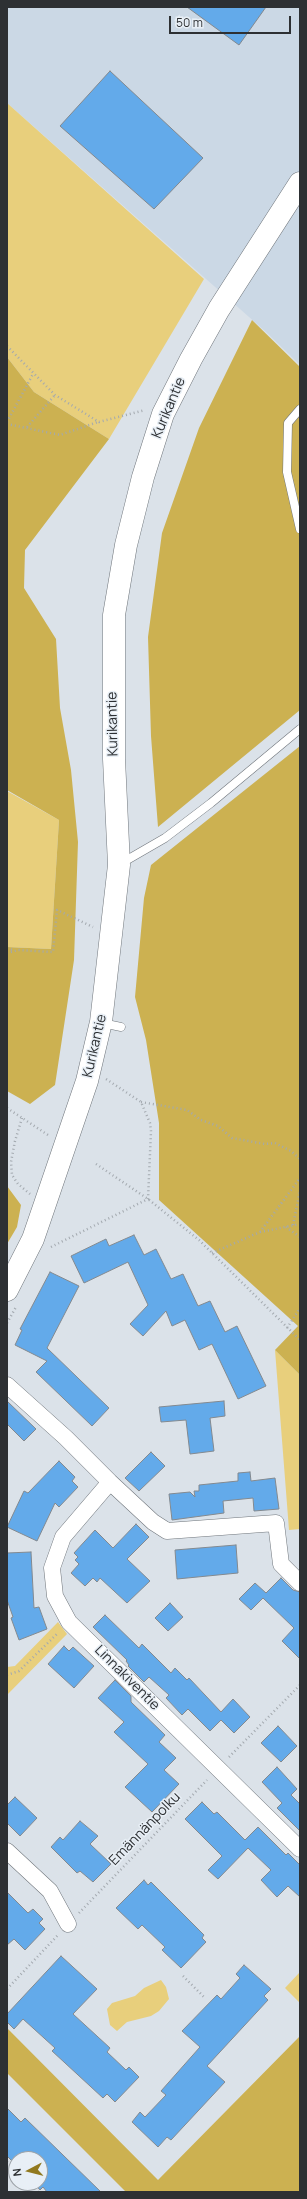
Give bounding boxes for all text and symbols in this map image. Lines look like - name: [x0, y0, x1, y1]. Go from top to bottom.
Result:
- scale bar: [171, 8, 293, 34]
- text: 50 m: [176, 14, 203, 31]
- street label: Kurikantie: [149, 375, 189, 441]
- street label: Kurikantie: [104, 692, 122, 756]
- street label: Kurikantie: [80, 1013, 110, 1079]
- street label: Linnakiventie: [91, 1642, 163, 1714]
- street label: Emännänpolku: [106, 1789, 184, 1869]
- north arrow: [8, 2151, 48, 2191]
- text: N: [9, 2168, 25, 2177]

